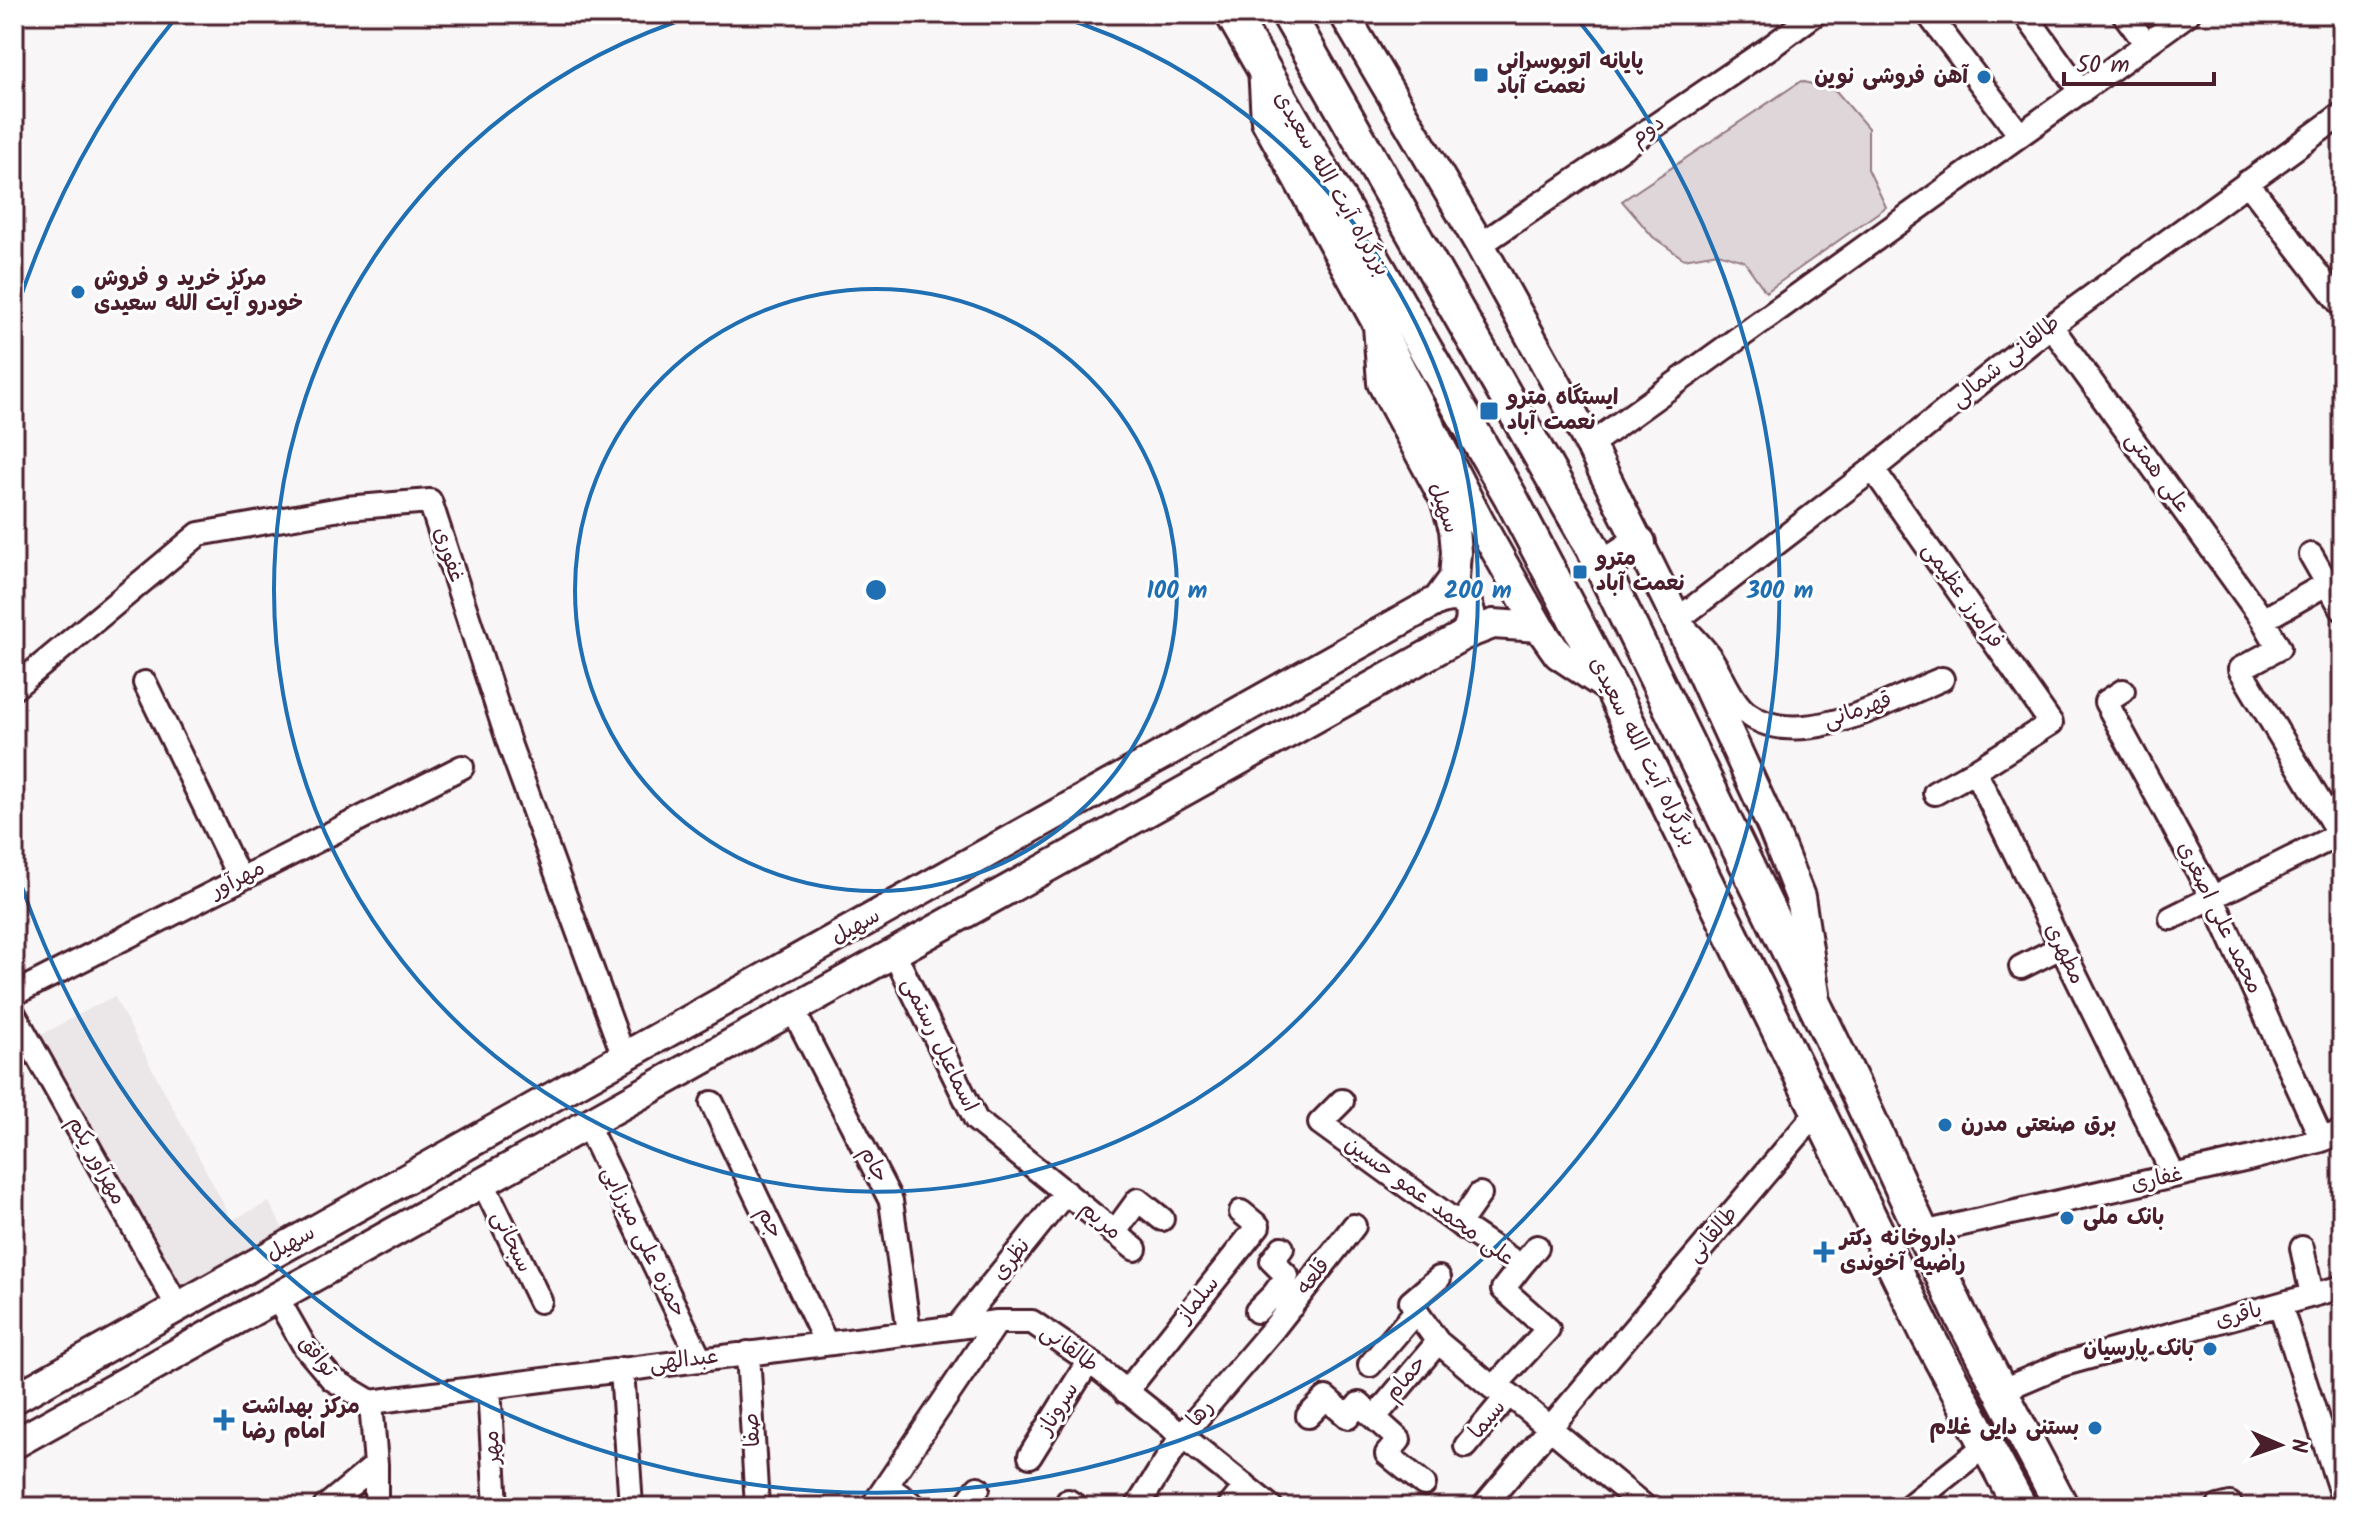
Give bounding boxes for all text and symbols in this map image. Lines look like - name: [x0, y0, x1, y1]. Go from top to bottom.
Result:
- scale bar: [2064, 36, 2214, 86]
- place label: پایانه اتوبوسرانی نعمت آباد: [1497, 45, 1644, 105]
- text: 50 m: [2076, 46, 2130, 85]
- place label: آهن فروشی نوین: [1814, 60, 1969, 95]
- marker: پایانه اتوبوسرانی نعمت آباد: [1472, 66, 1490, 84]
- marker: آهن فروشی نوین: [1975, 68, 1993, 86]
- street label: بزرگراه آیت الله سعیدی: [1264, 85, 1398, 283]
- street label: دوم: [1623, 106, 1673, 156]
- place label: مرکز خرید و فروش خودرو آیت الله سعیدی: [94, 262, 303, 322]
- marker: مرکز خرید و فروش خودرو آیت الله سعیدی: [69, 283, 87, 301]
- street label: طالقانی شمالی: [1944, 307, 2068, 417]
- place label: ایستگاه مترو نعمت آباد: [1505, 381, 1618, 441]
- marker: ایستگاه مترو نعمت آباد: [1478, 400, 1500, 422]
- street label: علی همتی: [2115, 425, 2199, 521]
- street label: سهیل: [1418, 478, 1468, 538]
- street label: غفوری: [423, 523, 473, 587]
- street label: فرامرز عظیمی: [1912, 535, 2012, 657]
- place label: مترو نعمت آباد: [1594, 542, 1685, 602]
- marker: مترو نعمت آباد: [1571, 563, 1589, 581]
- text: 100 m: [1147, 572, 1207, 611]
- text: 200 m: [1444, 572, 1512, 611]
- text: 300 m: [1746, 572, 1813, 611]
- centre of rings: [862, 576, 890, 604]
- street label: بزرگراه آیت الله سعیدی: [1579, 651, 1705, 853]
- street label: قهرمانی: [1819, 683, 1897, 739]
- street label: محمد علی اصغری: [2167, 836, 2271, 1000]
- street label: مهرآور: [203, 851, 272, 910]
- street label: سهیل: [825, 899, 887, 955]
- street label: مطهری: [2034, 917, 2094, 991]
- street label: اسماعیل رستمی: [891, 972, 987, 1118]
- place label: برق صنعتی مدرن: [1961, 1108, 2116, 1143]
- street label: مهرآور یکم: [57, 1110, 135, 1212]
- marker: برق صنعتی مدرن: [1936, 1116, 1954, 1134]
- street label: علی محمد عمو حسین: [1336, 1128, 1522, 1276]
- street label: جام: [849, 1141, 897, 1189]
- street label: غفاری: [2128, 1157, 2186, 1203]
- street label: حمزه علی میرزایی: [591, 1160, 695, 1324]
- street label: مریم: [1071, 1193, 1129, 1249]
- street label: طالقانی: [1679, 1199, 1747, 1271]
- street label: جم: [746, 1201, 792, 1245]
- place label: بانک ملی: [2083, 1201, 2164, 1236]
- street label: سبحانی: [481, 1205, 541, 1279]
- marker: بانک ملی: [2058, 1209, 2076, 1227]
- street label: سهیل: [260, 1216, 322, 1272]
- place label: داروخانه دکتر راضیه آخوندی: [1838, 1222, 1966, 1282]
- street label: نظری: [984, 1231, 1040, 1289]
- marker: داروخانه دکتر راضیه آخوندی: [1815, 1243, 1833, 1261]
- street label: قلعه: [1288, 1251, 1340, 1303]
- street label: سلماز: [1168, 1269, 1229, 1333]
- street label: باقری: [2212, 1293, 2266, 1339]
- street label: طالقانی: [1032, 1316, 1106, 1382]
- street label: توافق: [289, 1328, 345, 1386]
- place label: بانک پارسیان: [2083, 1332, 2194, 1367]
- street label: عبدالهی: [648, 1339, 720, 1383]
- marker: بانک پارسیان: [2201, 1340, 2219, 1358]
- street label: حمام: [1377, 1349, 1435, 1409]
- street label: سروناز: [1028, 1376, 1089, 1444]
- place label: مرکز بهداشت امام رضا: [242, 1390, 360, 1450]
- street label: رها: [1179, 1392, 1223, 1436]
- street label: سیما: [1461, 1392, 1515, 1448]
- north arrow: [2240, 1405, 2320, 1485]
- marker: مرکز بهداشت امام رضا: [213, 1409, 235, 1431]
- place label: بستنی دایی غلام: [1930, 1411, 2079, 1446]
- street label: صفا: [735, 1412, 771, 1448]
- marker: بستنی دایی غلام: [2086, 1419, 2104, 1437]
- street label: مهر: [475, 1429, 511, 1467]
- text: N: [2280, 1438, 2315, 1453]

